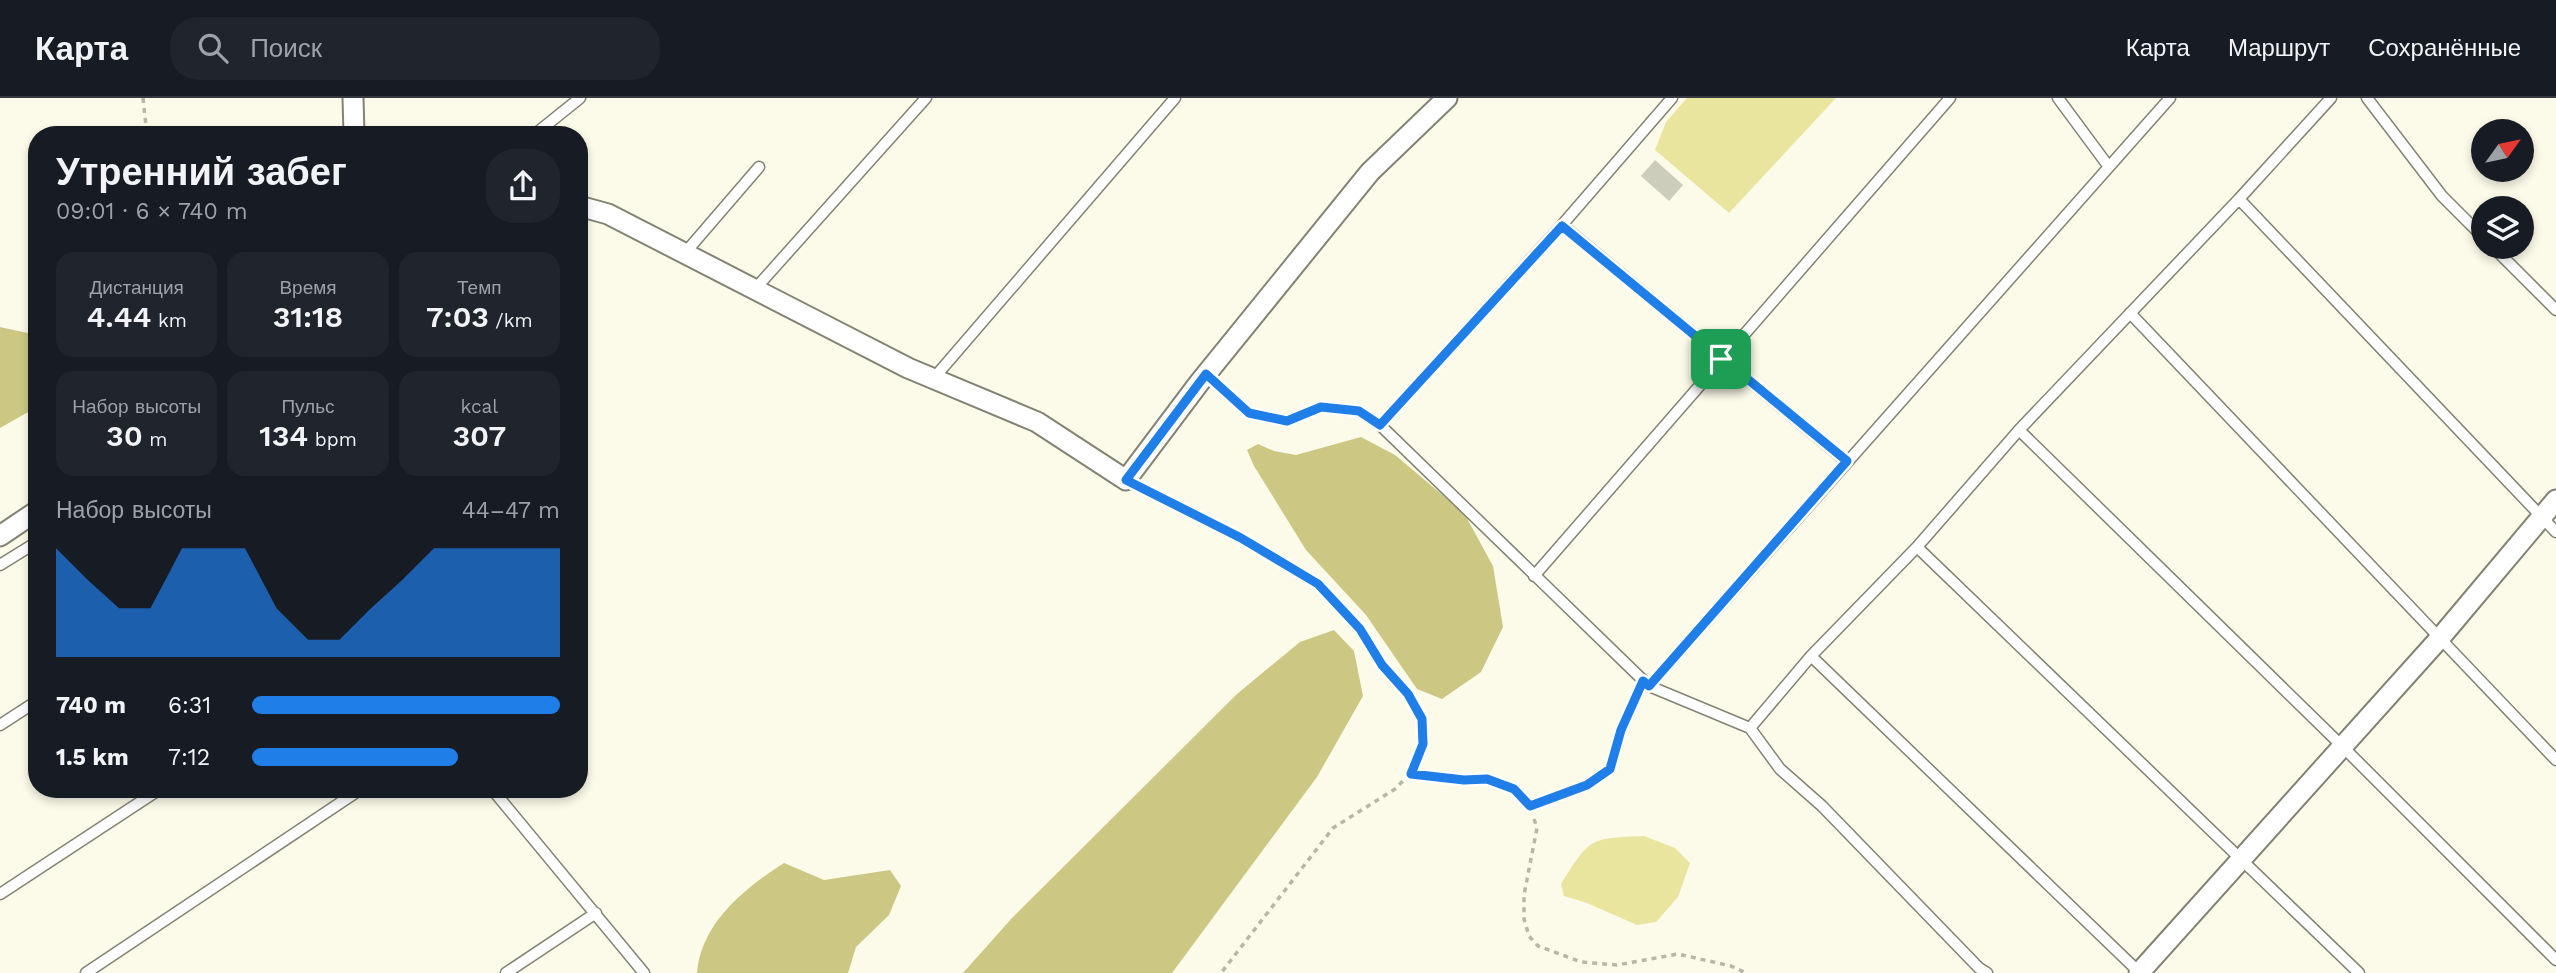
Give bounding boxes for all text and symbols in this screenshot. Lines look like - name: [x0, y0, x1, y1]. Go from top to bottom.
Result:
- search box: [170, 17, 660, 80]
- text: Карта: [35, 29, 128, 68]
- icon: search: [194, 29, 232, 67]
- text: Поиск: [250, 33, 322, 63]
- text: Карта: [2126, 34, 2190, 62]
- text: Маршрут: [2228, 34, 2330, 62]
- text: Сохранённые: [2368, 34, 2521, 62]
- north arrow: [2471, 119, 2534, 182]
- map controls: [2471, 119, 2534, 259]
- button: share: [486, 149, 560, 223]
- text: Утренний забег: [56, 150, 347, 194]
- button: layers: [2471, 196, 2534, 259]
- text: 09:01 · 6 × 740 m: [56, 198, 248, 225]
- text: Дистанция: [90, 276, 184, 299]
- text: Время: [279, 276, 337, 299]
- text: Темп: [457, 276, 502, 299]
- text: 4.44: [86, 299, 151, 334]
- text: 31:18: [273, 299, 343, 334]
- text: 7:03: [426, 299, 489, 334]
- text: km: [151, 309, 187, 332]
- text: /km: [489, 309, 533, 332]
- pin: [1691, 329, 1751, 389]
- icon: arrive: [1702, 340, 1740, 378]
- text: Набор высоты: [72, 395, 201, 418]
- text: Пульс: [281, 395, 335, 418]
- text: kcal: [461, 395, 498, 418]
- text: 30: [106, 418, 143, 453]
- text: 134: [259, 418, 308, 453]
- text: 307: [452, 418, 506, 453]
- text: m: [143, 428, 167, 451]
- text: bpm: [308, 428, 357, 451]
- text: Набор высоты: [56, 497, 212, 524]
- text: 44–47 m: [462, 497, 560, 524]
- text: 740 m: [56, 692, 126, 719]
- text: 6:31: [168, 692, 211, 719]
- text: 1.5 km: [56, 744, 129, 771]
- text: 7:12: [168, 744, 210, 771]

